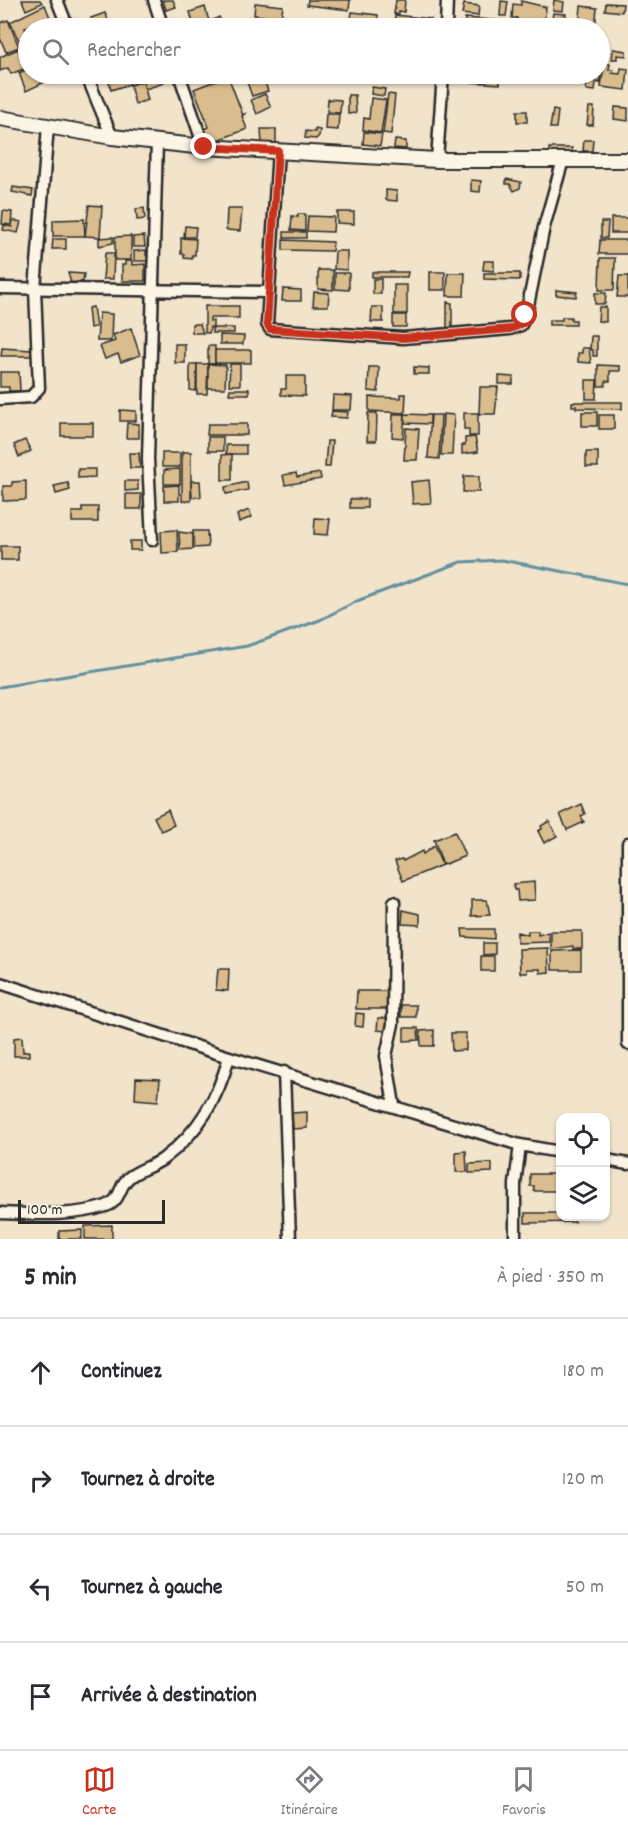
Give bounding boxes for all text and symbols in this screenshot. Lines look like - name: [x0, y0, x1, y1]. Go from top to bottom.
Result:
- search box: [18, 18, 610, 84]
- icon: search: [39, 35, 72, 68]
- text: Rechercher: [87, 36, 181, 67]
- route end: [190, 133, 216, 159]
- route start: [511, 301, 537, 327]
- map controls: [556, 1113, 610, 1221]
- button: locate: [556, 1113, 610, 1167]
- button: layers: [556, 1167, 610, 1221]
- scale bar: [18, 1197, 165, 1224]
- text: 100 m: [27, 1199, 63, 1222]
- text: 5 min: [24, 1260, 77, 1297]
- text: À pied · 350 m: [497, 1264, 604, 1292]
- icon: ahead: [24, 1356, 57, 1389]
- text: Continuez: [81, 1357, 162, 1388]
- text: 180 m: [562, 1358, 604, 1386]
- icon: right: [24, 1464, 57, 1497]
- text: Tournez à droite: [81, 1465, 215, 1496]
- text: 120 m: [562, 1466, 604, 1494]
- icon: left: [24, 1572, 57, 1605]
- text: Tournez à gauche: [81, 1573, 223, 1604]
- text: 50 m: [566, 1574, 604, 1602]
- icon: arrive: [24, 1680, 57, 1713]
- text: Arrivée à destination: [81, 1681, 257, 1712]
- tab: Carte: [82, 1763, 116, 1822]
- tab: Itinéraire: [280, 1763, 338, 1822]
- tab: Favoris: [502, 1763, 546, 1822]

